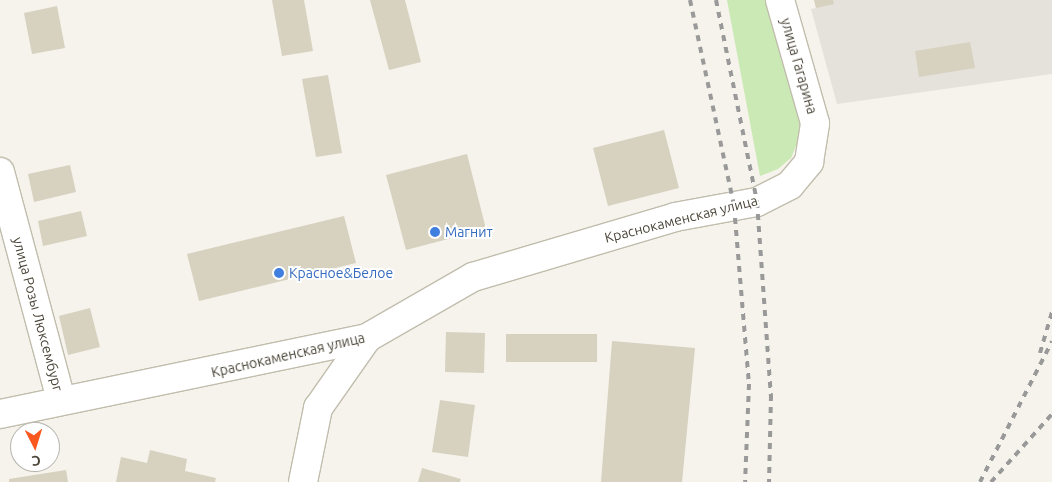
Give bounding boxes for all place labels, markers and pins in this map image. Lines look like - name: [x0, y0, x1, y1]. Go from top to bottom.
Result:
- place label: Магнит: [445, 224, 493, 240]
- marker: Магнит: [429, 226, 441, 238]
- place label: Красное&Белое: [289, 265, 393, 281]
- marker: Красное&Белое: [273, 267, 285, 279]

